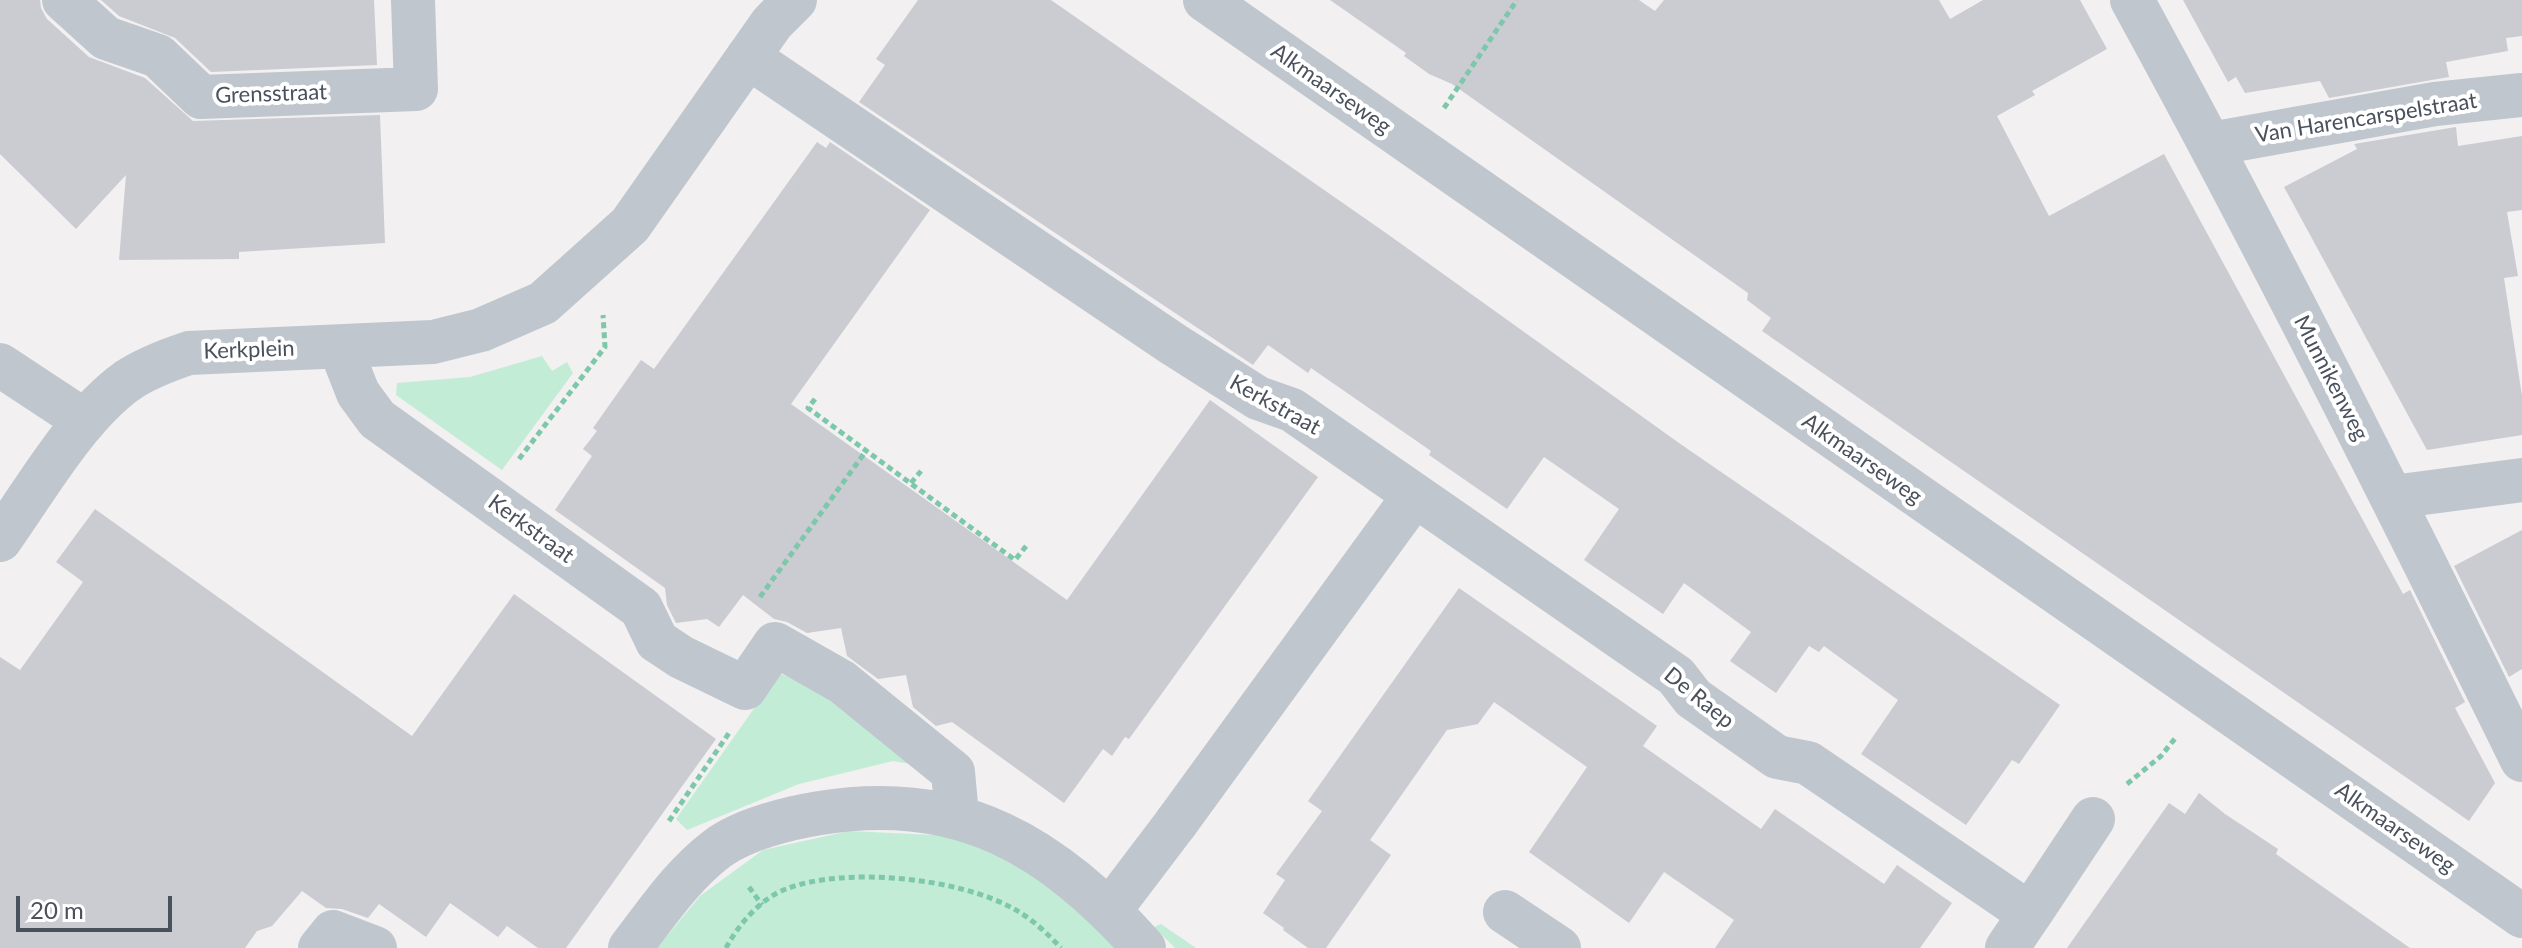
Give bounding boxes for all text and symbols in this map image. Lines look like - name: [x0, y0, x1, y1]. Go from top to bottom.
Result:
- street label: Alkmaarseweg: [1266, 38, 1396, 140]
- street label: Grensstraat: [215, 79, 327, 109]
- street label: Van Harencarspelstraat: [2253, 87, 2479, 149]
- street label: Munnikenweg: [2288, 311, 2374, 445]
- street label: Kerkplein: [203, 335, 295, 365]
- street label: Kerkstraat: [1225, 369, 1325, 441]
- street label: Alkmaarseweg: [1797, 408, 1927, 510]
- street label: Kerkstraat: [483, 489, 579, 569]
- street label: De Raep: [1659, 662, 1739, 734]
- street label: Alkmaarseweg: [2330, 777, 2460, 879]
- scale bar: [20, 880, 176, 930]
- text: 20 m: [30, 895, 84, 924]

